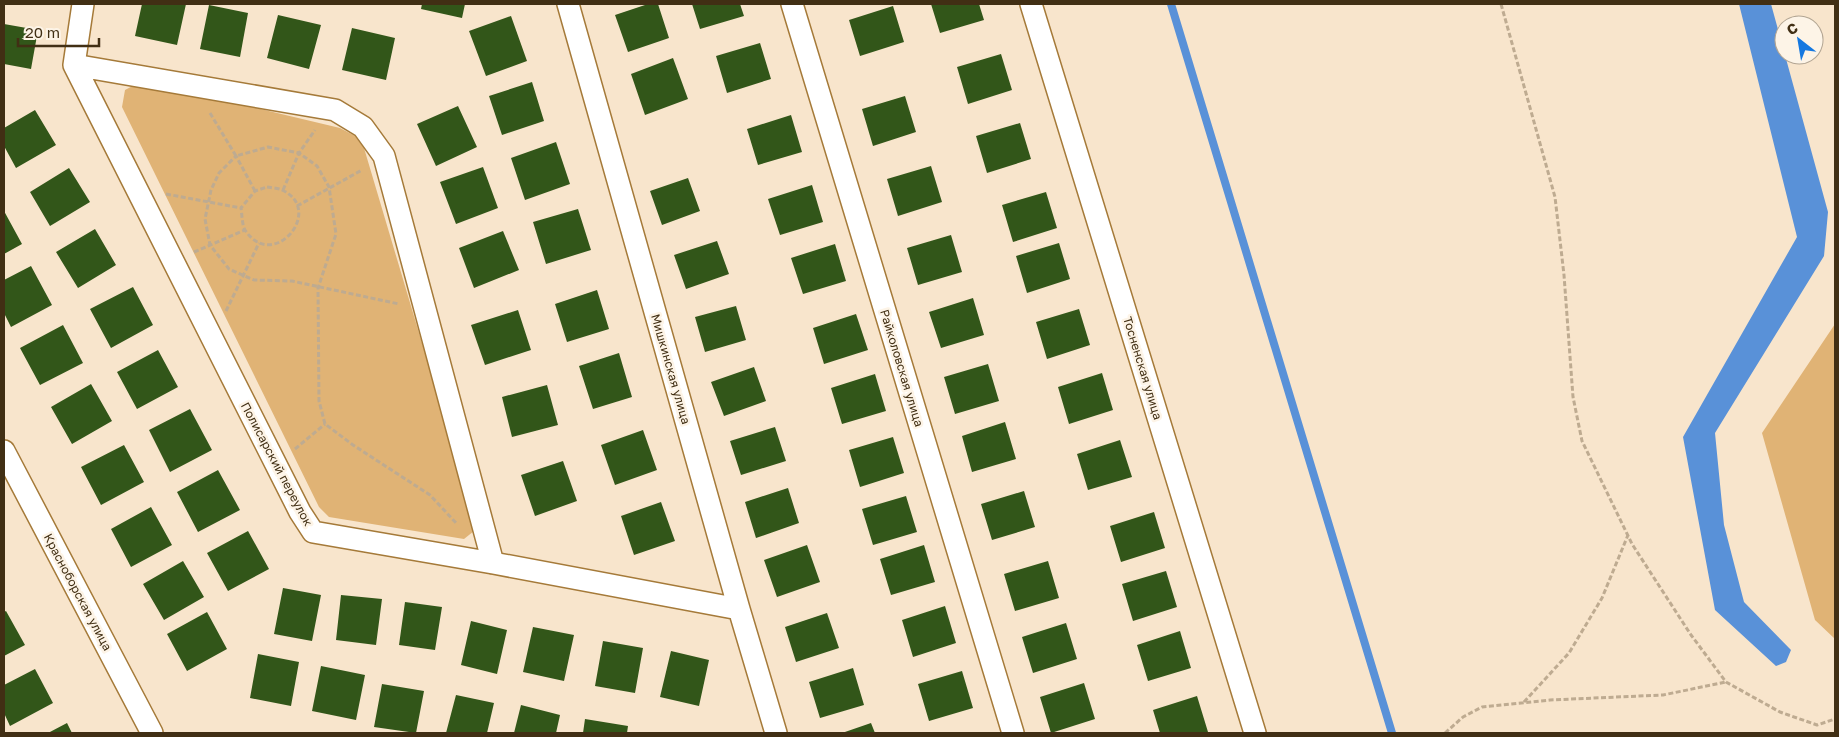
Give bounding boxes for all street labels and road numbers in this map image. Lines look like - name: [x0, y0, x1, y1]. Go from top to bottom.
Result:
- street label: Райколовская улица: [877, 308, 927, 428]
- street label: Мишкинская улица: [648, 312, 694, 426]
- street label: Тосненская улица: [1120, 315, 1166, 421]
- street label: Полисарский переулок: [238, 400, 316, 529]
- street label: Красноборская улица: [41, 531, 115, 653]

